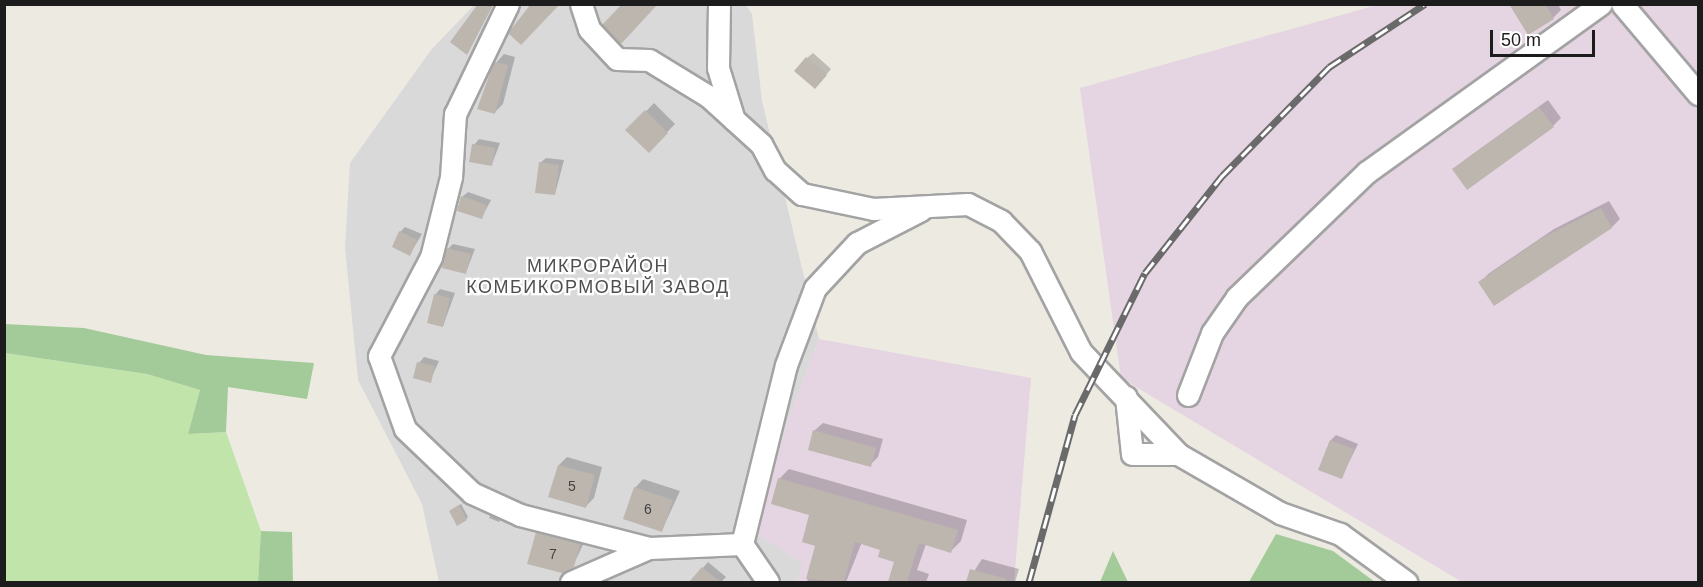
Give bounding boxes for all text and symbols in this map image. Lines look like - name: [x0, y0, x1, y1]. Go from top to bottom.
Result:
- scale bar: [1493, 18, 1598, 56]
- text: 50 m: [1501, 30, 1541, 50]
- district label: МИКРОРАЙОН КОМБИКОРМОВЫЙ ЗАВОД: [466, 256, 730, 298]
- house number: 5: [568, 478, 576, 494]
- house number: 6: [644, 501, 652, 517]
- house number: 7: [549, 546, 557, 562]

